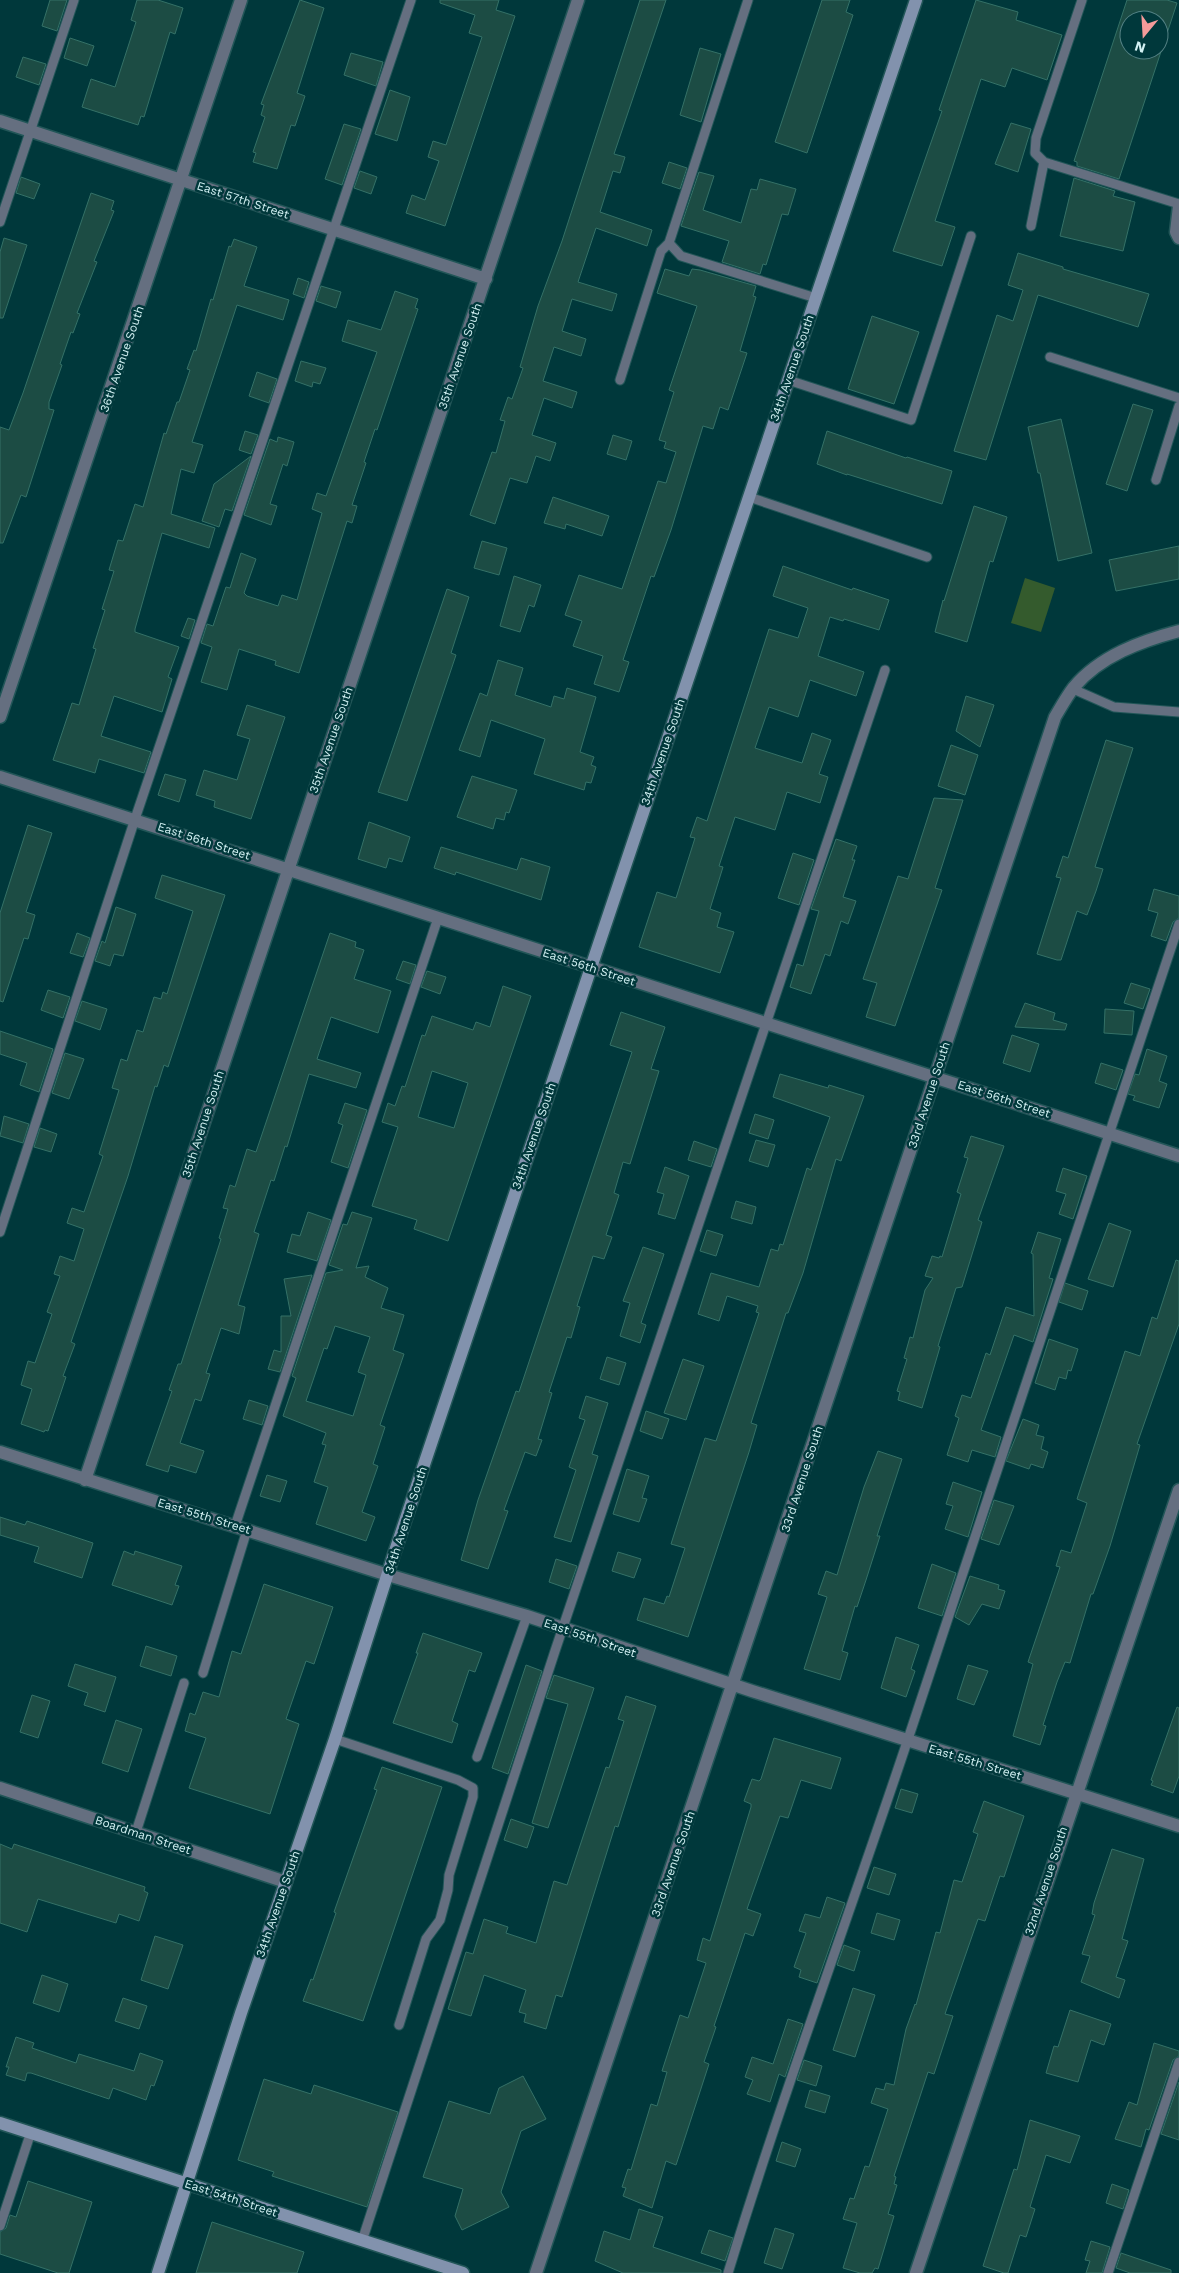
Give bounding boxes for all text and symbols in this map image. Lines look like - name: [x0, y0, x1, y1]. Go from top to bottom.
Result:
- north arrow: [1119, 10, 1169, 60]
- text: N: [1133, 38, 1147, 57]
- street label: East 57th Street: [195, 178, 291, 222]
- street label: 35th Avenue South: [435, 301, 485, 411]
- street label: 36th Avenue South: [97, 304, 147, 414]
- street label: 34th Avenue South: [767, 313, 817, 423]
- street label: 35th Avenue South: [306, 685, 356, 795]
- street label: 34th Avenue South: [638, 697, 688, 807]
- street label: East 56th Street: [156, 819, 252, 863]
- street label: East 56th Street: [541, 945, 637, 989]
- street label: 33rd Avenue South: [905, 1040, 953, 1150]
- street label: 35th Avenue South: [179, 1069, 227, 1179]
- street label: East 56th Street: [956, 1077, 1052, 1121]
- street label: 34th Avenue South: [509, 1081, 559, 1191]
- street label: 33rd Avenue South: [778, 1424, 826, 1534]
- street label: 34th Avenue South: [382, 1465, 430, 1575]
- street label: East 55th Street: [156, 1495, 252, 1537]
- street label: East 55th Street: [542, 1616, 638, 1660]
- street label: East 55th Street: [927, 1741, 1023, 1783]
- street label: 33rd Avenue South: [648, 1809, 698, 1919]
- street label: Boardman Street: [93, 1813, 193, 1857]
- street label: 32nd Avenue South: [1022, 1825, 1070, 1937]
- street label: 34th Avenue South: [253, 1849, 303, 1959]
- street label: East 54th Street: [183, 2176, 279, 2220]

